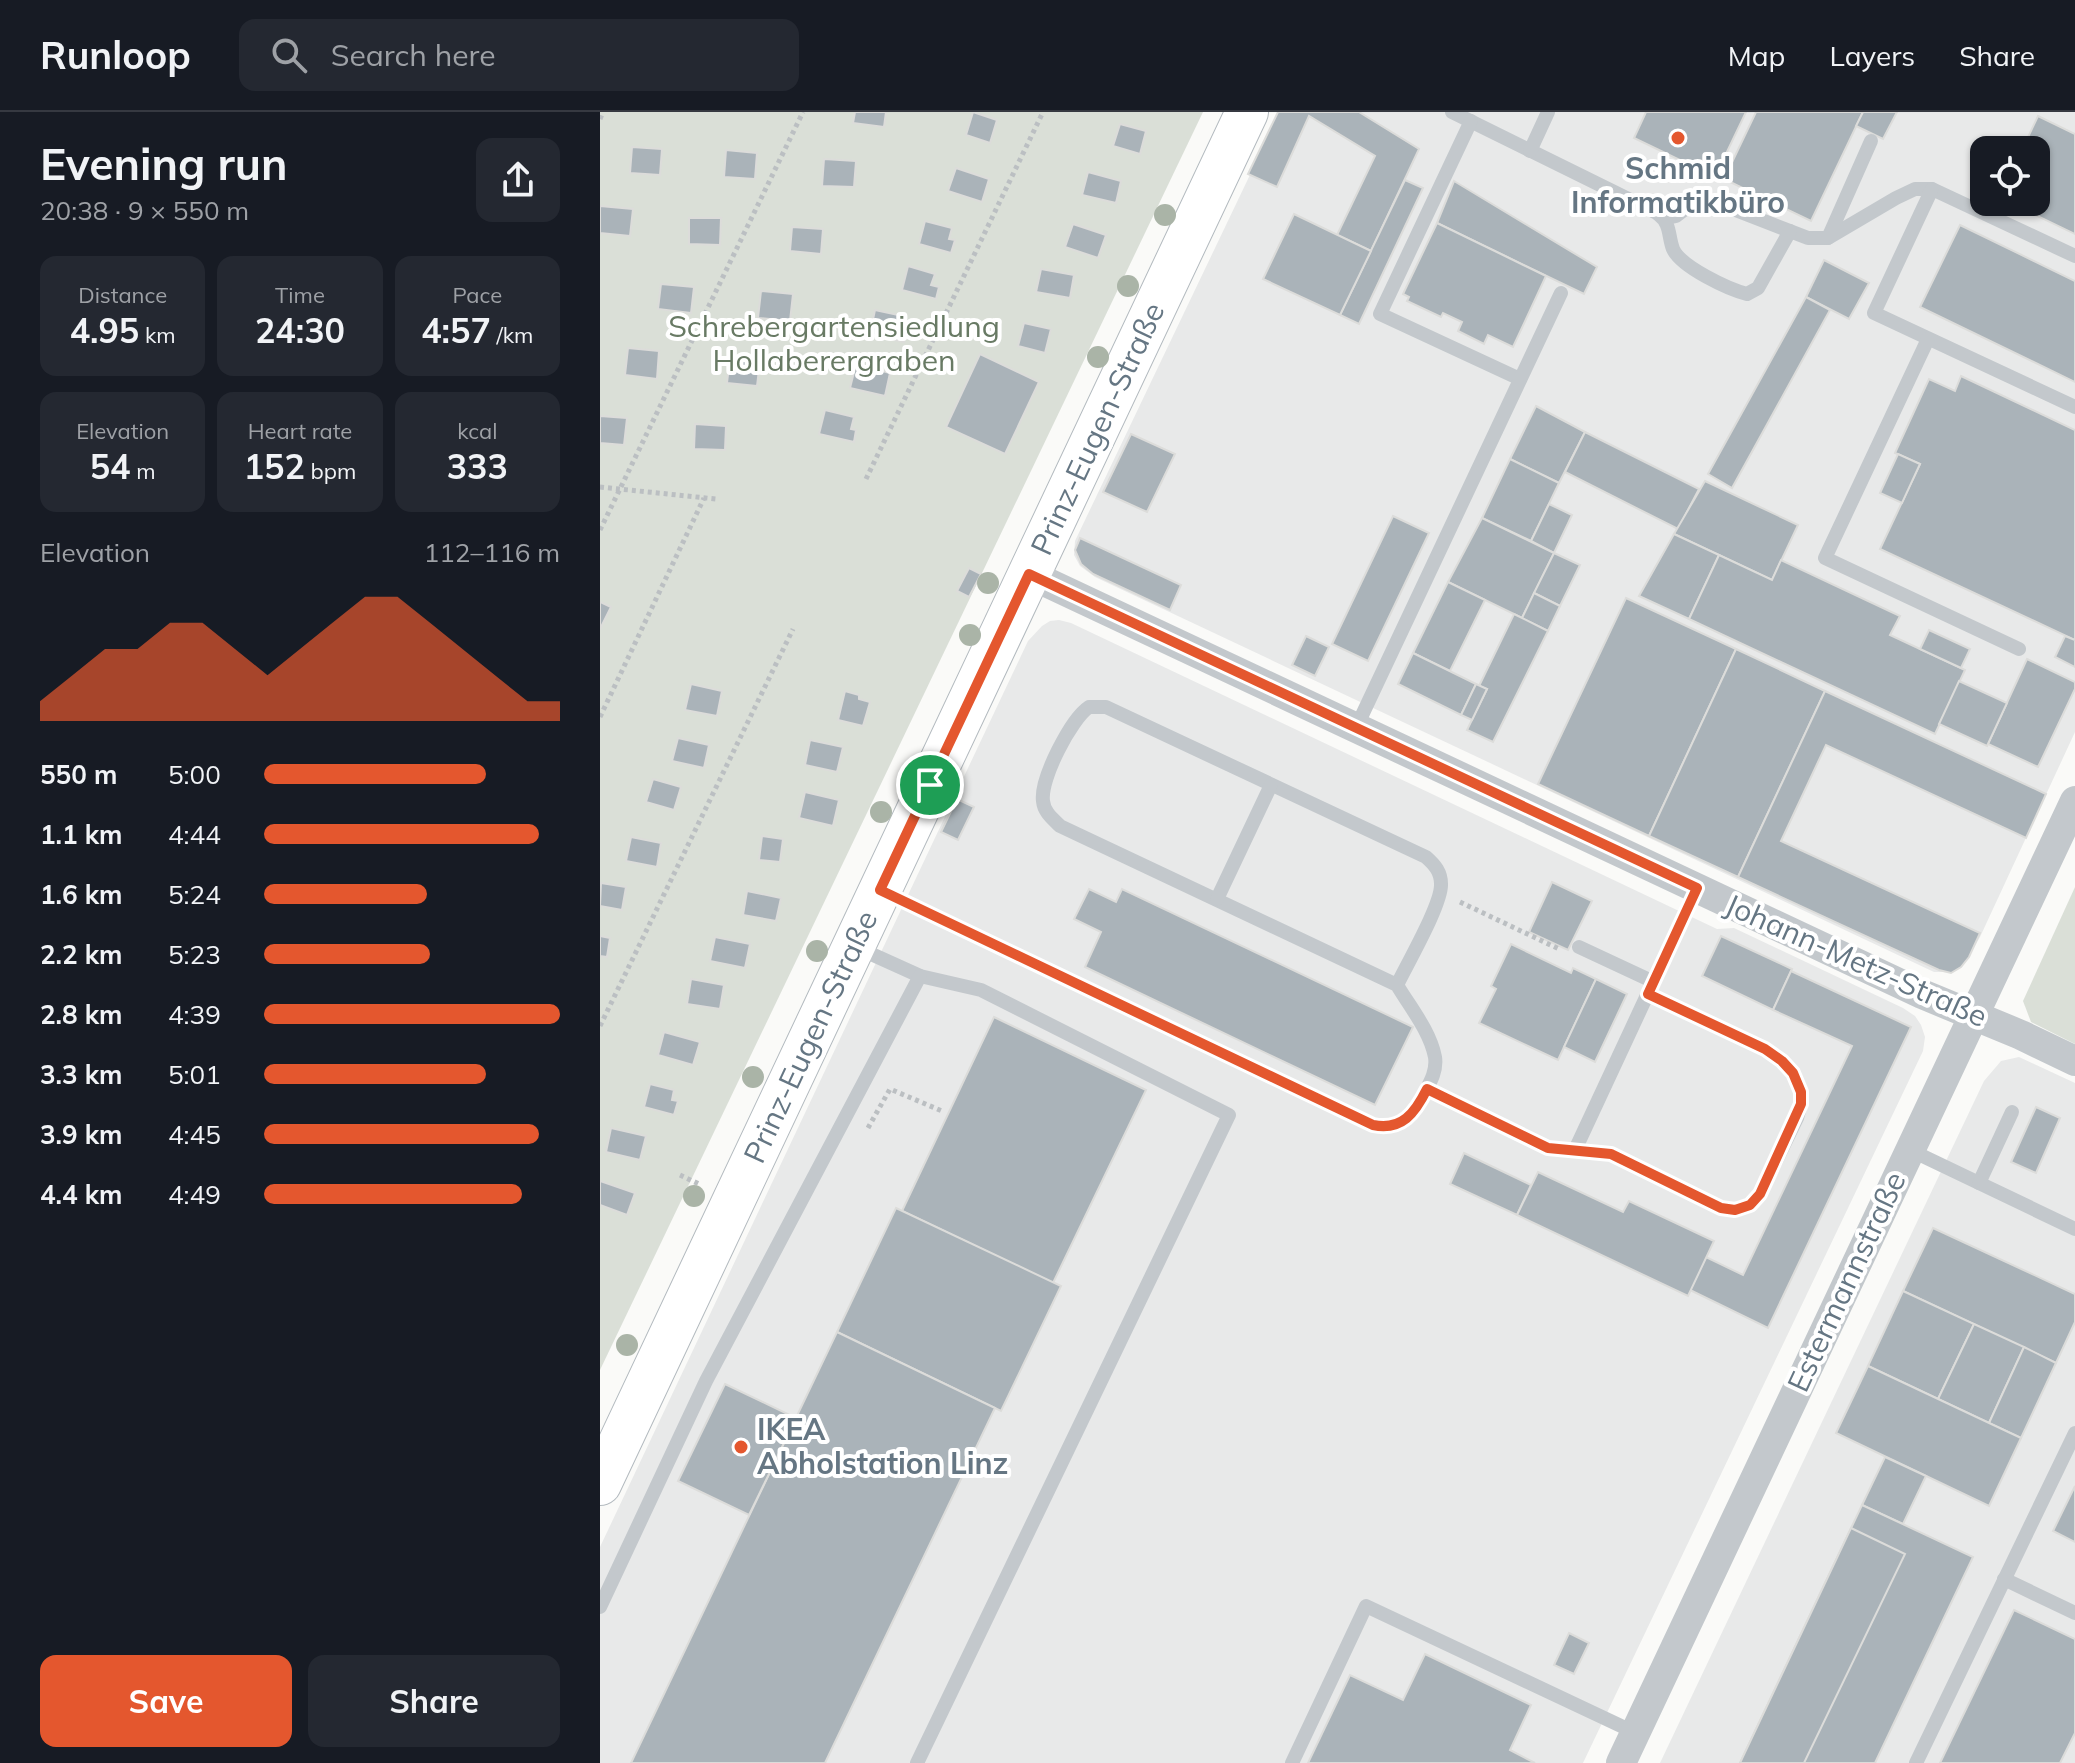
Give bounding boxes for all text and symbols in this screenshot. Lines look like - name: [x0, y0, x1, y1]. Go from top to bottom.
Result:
- search box: [239, 19, 799, 91]
- text: Runloop: [40, 31, 191, 79]
- icon: search: [267, 33, 311, 77]
- text: Search here: [331, 36, 496, 74]
- text: Map: [1728, 38, 1785, 73]
- text: Layers: [1829, 38, 1915, 73]
- text: Share: [1959, 38, 2035, 73]
- marker: Schmid Informatikbüro: [1669, 129, 1687, 147]
- text: Evening run: [40, 136, 287, 191]
- map controls: [1970, 136, 2050, 216]
- button: locate: [1970, 136, 2050, 216]
- button: share: [476, 138, 560, 222]
- place label: Schmid Informatikbüro: [1571, 149, 1785, 221]
- text: 20:38 · 9 × 550 m: [40, 194, 249, 227]
- text: Distance: [78, 281, 167, 309]
- text: Time: [275, 281, 325, 309]
- text: Pace: [453, 281, 502, 309]
- street label: Prinz-Eugen-Straße: [1022, 296, 1172, 561]
- park label: Schrebergartensiedlung Hollaberergraben: [668, 307, 1000, 379]
- text: 4.95: [70, 309, 139, 352]
- text: 24:30: [255, 309, 345, 352]
- text: 4:57: [421, 309, 491, 352]
- text: km: [139, 321, 176, 349]
- text: /km: [491, 321, 533, 349]
- text: Elevation: [76, 417, 169, 445]
- text: Heart rate: [248, 417, 352, 445]
- text: kcal: [457, 417, 497, 445]
- text: 54: [90, 445, 131, 488]
- text: 152: [244, 445, 305, 488]
- text: 333: [447, 445, 508, 488]
- text: m: [131, 457, 156, 485]
- text: bpm: [305, 457, 356, 485]
- text: Elevation: [40, 536, 150, 569]
- text: 112–116 m: [424, 536, 560, 569]
- pin: [896, 751, 964, 819]
- text: 550 m: [40, 758, 117, 791]
- text: 5:00: [168, 758, 221, 791]
- icon: arrive: [908, 763, 952, 807]
- text: 1.1 km: [40, 818, 123, 851]
- text: 4:44: [168, 818, 221, 851]
- text: 1.6 km: [40, 878, 123, 911]
- text: 5:24: [168, 878, 221, 911]
- street label: Johann-Metz-Straße: [1719, 885, 1993, 1035]
- street label: Prinz-Eugen-Straße: [735, 904, 885, 1169]
- text: 2.2 km: [40, 938, 123, 971]
- text: 5:23: [168, 938, 221, 971]
- text: 2.8 km: [40, 998, 123, 1031]
- text: 4:39: [168, 998, 221, 1031]
- text: 3.3 km: [40, 1058, 123, 1091]
- text: 5:01: [168, 1058, 221, 1091]
- text: 3.9 km: [40, 1118, 123, 1151]
- text: 4:45: [168, 1118, 221, 1151]
- street label: Estermannstraße: [1778, 1165, 1914, 1398]
- text: 4.4 km: [40, 1178, 123, 1211]
- text: 4:49: [168, 1178, 221, 1211]
- place label: IKEA Abholstation Linz: [757, 1410, 1008, 1482]
- marker: IKEA Abholstation Linz: [732, 1438, 750, 1456]
- button: Save: [40, 1655, 292, 1747]
- button: Share: [308, 1655, 560, 1747]

